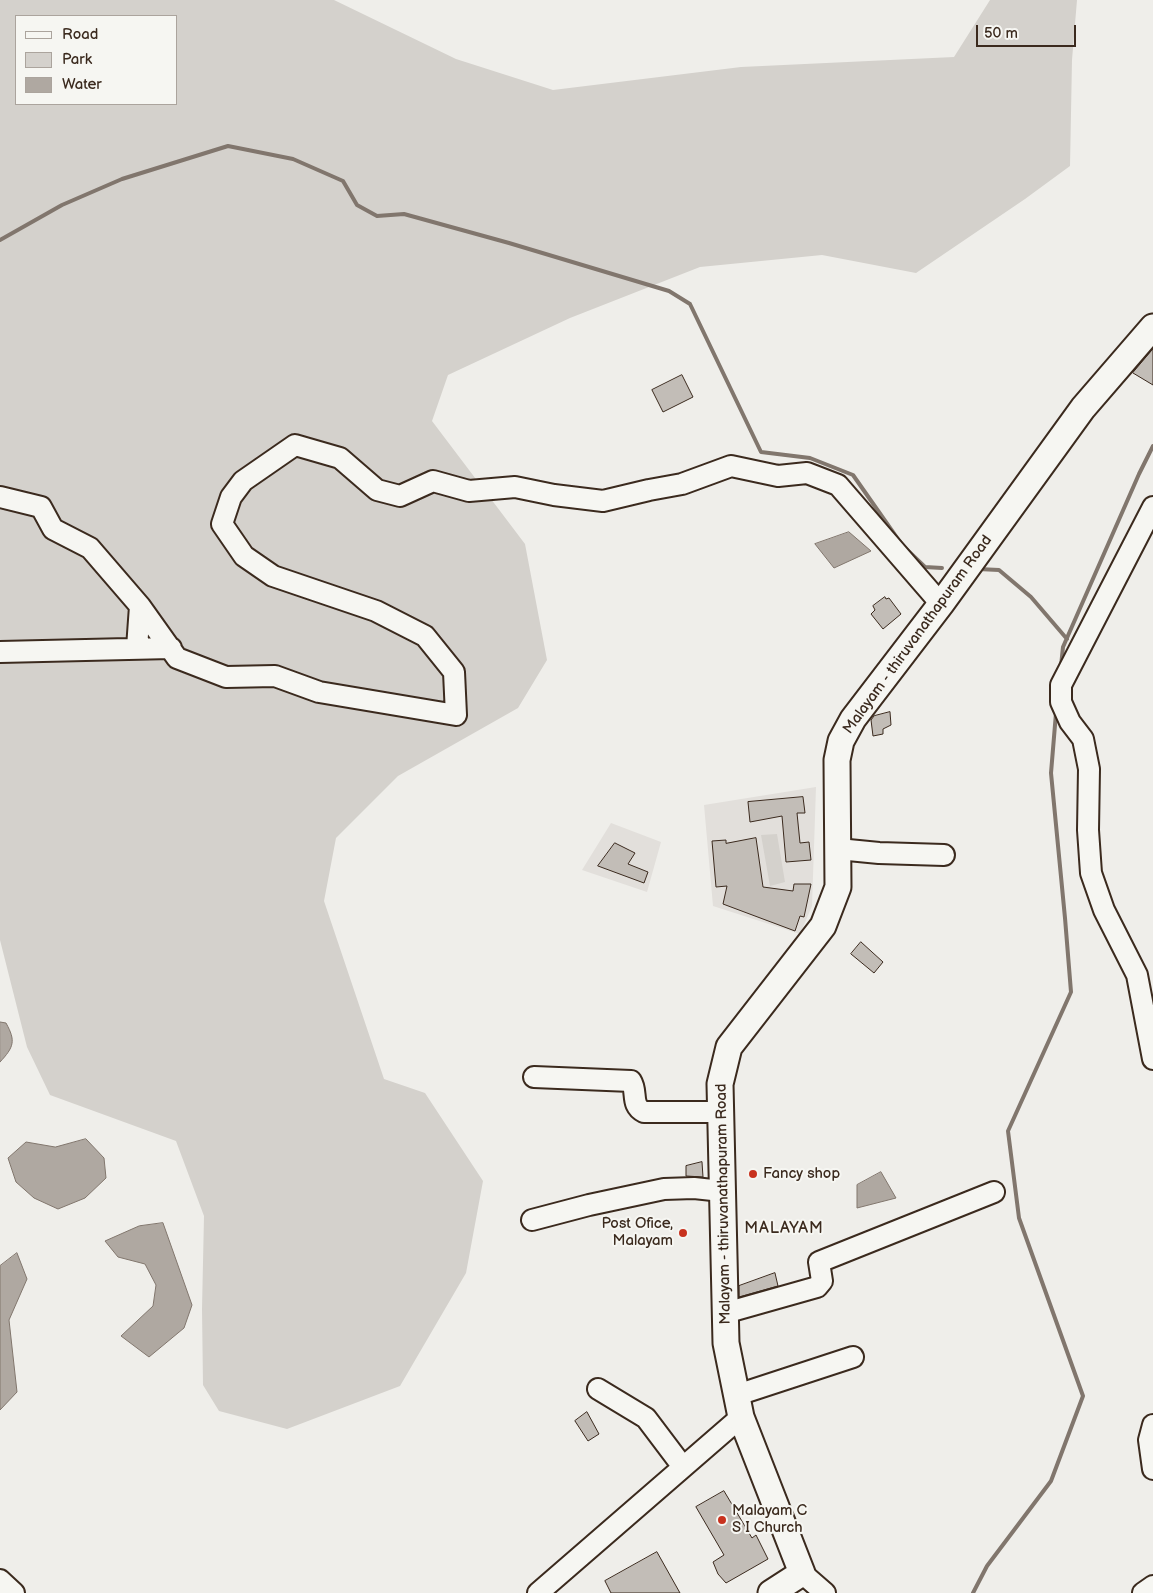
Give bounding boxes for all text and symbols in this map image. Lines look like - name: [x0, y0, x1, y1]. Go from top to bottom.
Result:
- legend: [15, 15, 178, 105]
- scale bar: [978, 15, 1078, 47]
- text: 50 m: [984, 24, 1018, 43]
- text: Road: [62, 25, 98, 44]
- text: Park: [62, 50, 92, 69]
- text: Water: [62, 75, 102, 94]
- street label: Malayam - thiruvanathapuram Road: [840, 532, 996, 738]
- street label: Malayam - thiruvanathapuram Road: [713, 1083, 735, 1325]
- place label: Fancy shop: [763, 1165, 840, 1183]
- marker: Fancy shop: [747, 1168, 759, 1180]
- place label: Post Ofice, Malayam: [602, 1215, 673, 1250]
- district label: MALAYAM: [743, 1219, 825, 1239]
- marker: Post Ofice, Malayam: [677, 1227, 689, 1239]
- place label: Malayam C S I Church: [732, 1502, 807, 1537]
- marker: Malayam C S I Church: [716, 1514, 728, 1526]

